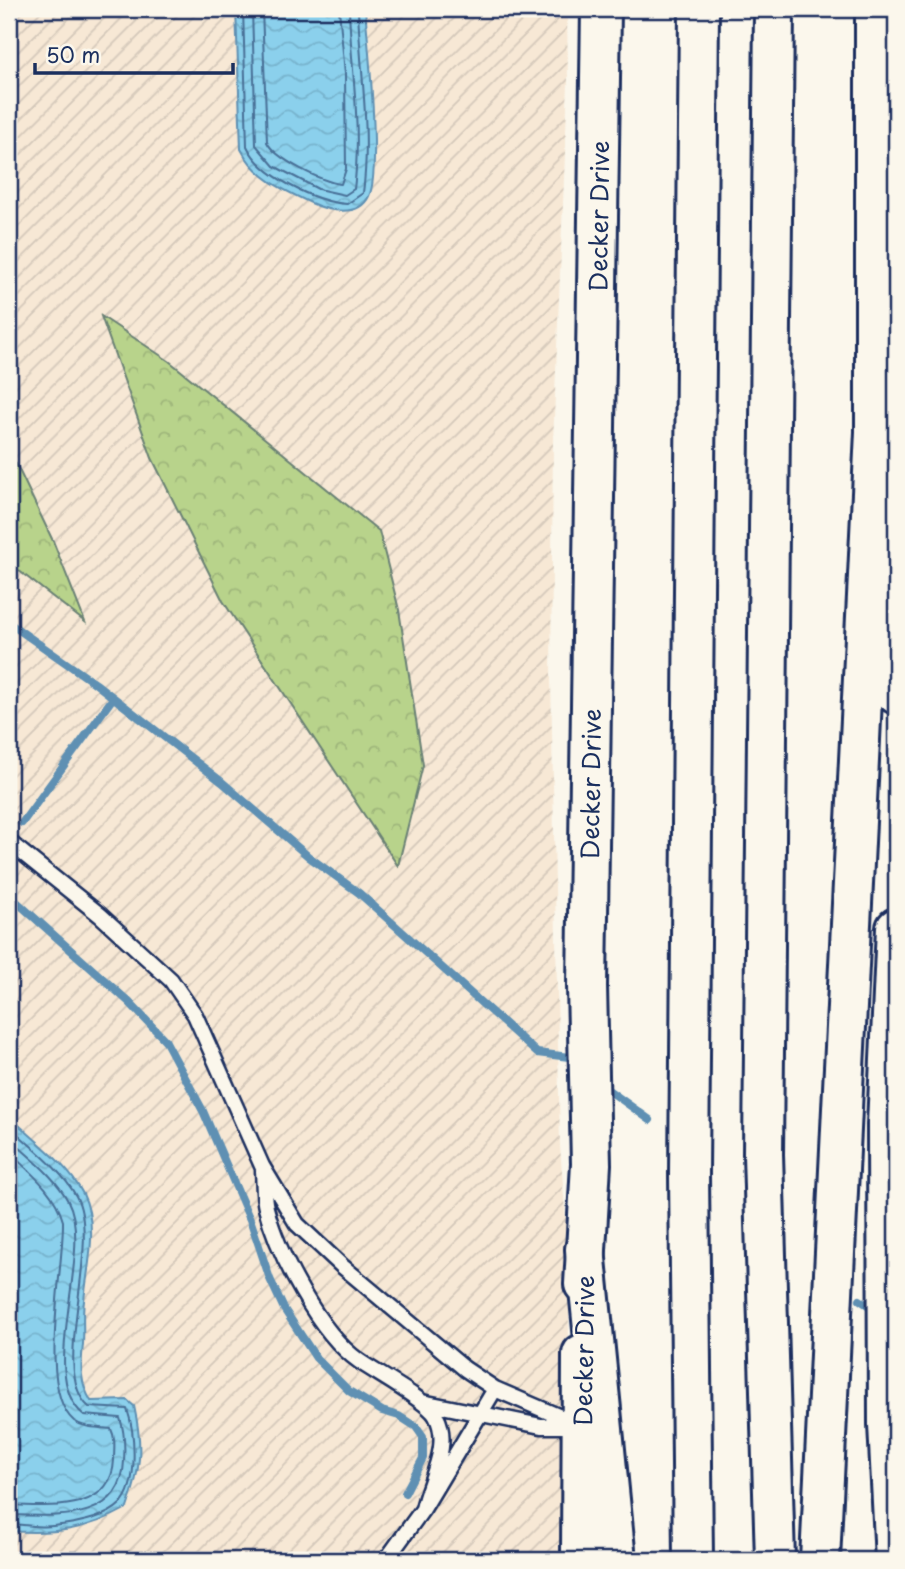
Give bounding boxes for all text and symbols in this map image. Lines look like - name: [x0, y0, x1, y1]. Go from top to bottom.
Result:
- scale bar: [35, 32, 233, 76]
- text: 50 m: [46, 38, 100, 70]
- street label: Decker Drive: [579, 140, 617, 292]
- street label: Decker Drive: [571, 708, 609, 860]
- street label: Decker Drive: [564, 1275, 602, 1427]

